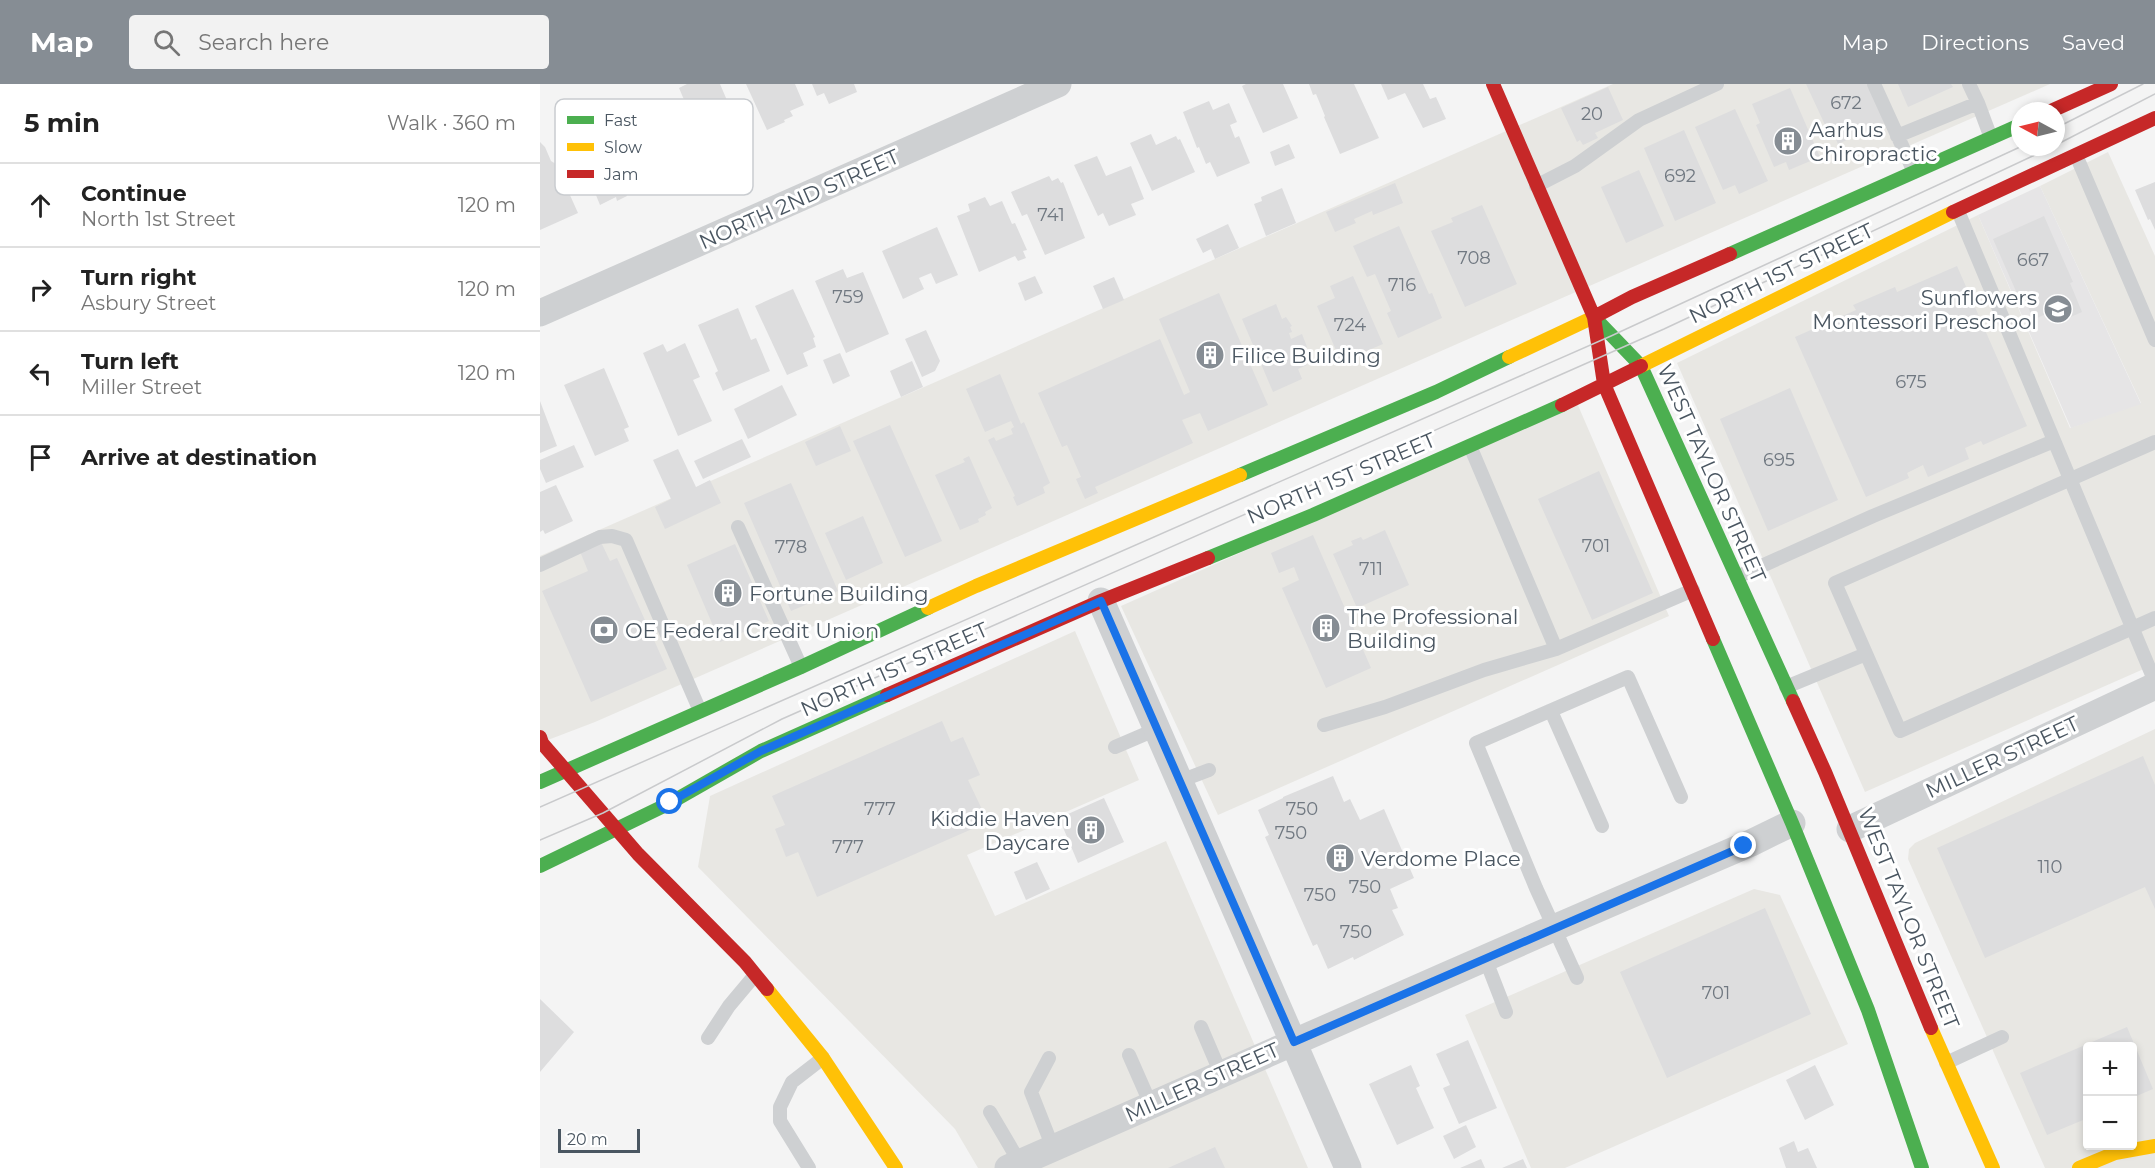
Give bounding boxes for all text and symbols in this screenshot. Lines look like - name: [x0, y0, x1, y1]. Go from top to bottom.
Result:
- search box: [129, 15, 549, 69]
- text: Map: [30, 25, 93, 59]
- icon: search: [150, 26, 183, 59]
- text: Search here: [198, 29, 329, 56]
- text: Map: [1842, 30, 1888, 55]
- text: Directions: [1921, 30, 2029, 55]
- text: Saved: [2062, 30, 2125, 55]
- house number: 672: [1830, 92, 1862, 114]
- legend: [555, 99, 753, 195]
- north arrow: [2011, 102, 2065, 156]
- house number: 20: [1581, 103, 1603, 125]
- text: 5 min: [24, 107, 100, 139]
- text: Walk · 360 m: [387, 111, 516, 135]
- text: Fast: [604, 111, 638, 130]
- place label: Aarhus Chiropractic: [1809, 117, 1937, 166]
- building icon: Aarhus Chiropractic: [1772, 125, 1804, 157]
- text: Slow: [604, 138, 642, 157]
- street label: NORTH 2ND STREET: [695, 144, 903, 254]
- text: Jam: [603, 165, 638, 184]
- house number: 692: [1664, 165, 1696, 187]
- text: Continue: [81, 180, 187, 207]
- icon: ahead: [24, 189, 57, 222]
- text: 120 m: [458, 193, 516, 217]
- house number: 741: [1037, 204, 1065, 226]
- text: North 1st Street: [81, 207, 236, 231]
- street label: NORTH 1ST STREET: [1685, 217, 1877, 329]
- house number: 708: [1457, 247, 1491, 269]
- house number: 667: [2017, 249, 2049, 271]
- text: Turn right: [81, 264, 196, 291]
- icon: right: [24, 273, 57, 306]
- house number: 716: [1388, 274, 1416, 296]
- text: 120 m: [458, 277, 516, 301]
- place label: Sunflowers Montessori Preschool: [1812, 285, 2037, 334]
- house number: 759: [832, 286, 864, 308]
- text: Asbury Street: [81, 291, 216, 315]
- school or university icon: Sunflowers Montessori Preschool: [2042, 293, 2074, 325]
- house number: 724: [1334, 314, 1366, 336]
- building icon: Filice Building: [1194, 339, 1226, 371]
- place label: Filice Building: [1231, 343, 1381, 368]
- text: Turn left: [81, 348, 179, 375]
- icon: left: [24, 357, 57, 390]
- street label: WEST TAYLOR STREET: [1653, 360, 1771, 586]
- text: 120 m: [458, 361, 516, 385]
- house number: 675: [1895, 371, 1927, 393]
- text: Miller Street: [81, 375, 202, 399]
- street label: NORTH 1ST STREET: [1243, 427, 1439, 529]
- icon: arrive: [24, 441, 57, 474]
- text: Arrive at destination: [81, 444, 317, 471]
- house number: 695: [1763, 449, 1795, 471]
- house number: 701: [1582, 535, 1610, 557]
- house number: 778: [775, 536, 807, 558]
- house number: 711: [1359, 558, 1383, 580]
- building icon: Fortune Building: [712, 577, 744, 609]
- place label: Fortune Building: [749, 581, 929, 606]
- place label: The Professional Building: [1347, 604, 1519, 653]
- building icon: The Professional Building: [1310, 612, 1342, 644]
- bank icon: OE Federal Credit Union: [588, 614, 620, 646]
- street label: NORTH 1ST STREET: [797, 616, 991, 722]
- place label: OE Federal Credit Union: [625, 618, 879, 643]
- street label: MILLER STREET: [1922, 711, 2082, 803]
- route start: [656, 788, 682, 814]
- house number: 777: [864, 798, 896, 820]
- house number: 750: [1286, 798, 1318, 820]
- street label: WEST TAYLOR STREET: [1853, 804, 1965, 1032]
- place label: Kiddie Haven Daycare: [930, 806, 1070, 855]
- building icon: Kiddie Haven Daycare: [1075, 814, 1107, 846]
- house number: 750: [1275, 822, 1307, 844]
- route end: [1730, 832, 1756, 858]
- house number: 777: [832, 836, 864, 858]
- building icon: Verdome Place: [1324, 842, 1356, 874]
- place label: Verdome Place: [1361, 846, 1521, 871]
- house number: 110: [2038, 856, 2062, 878]
- house number: 750: [1349, 876, 1381, 898]
- house number: 750: [1304, 884, 1336, 906]
- house number: 750: [1340, 921, 1372, 943]
- house number: 701: [1702, 982, 1730, 1004]
- street label: MILLER STREET: [1121, 1037, 1283, 1127]
- map controls: [2083, 1042, 2137, 1150]
- button: +: [2083, 1042, 2137, 1096]
- button: −: [2083, 1096, 2137, 1150]
- scale bar: [558, 1126, 640, 1154]
- text: 20 m: [567, 1130, 608, 1149]

